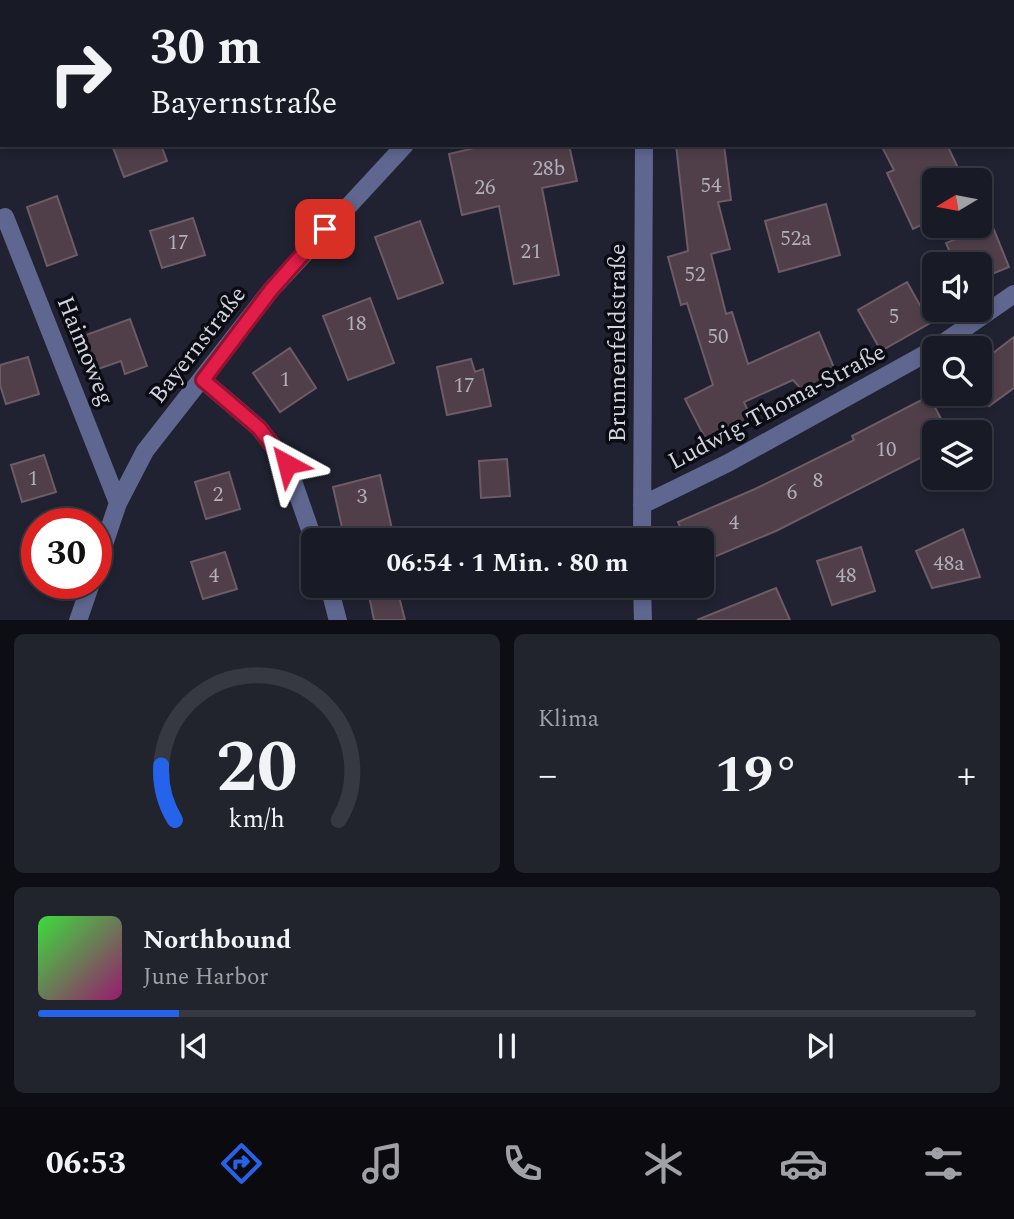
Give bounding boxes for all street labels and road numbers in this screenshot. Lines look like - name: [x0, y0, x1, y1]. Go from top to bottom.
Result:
- street label: Brunnenfeldstraße: [600, 244, 636, 442]
- street label: Bayernstraße: [141, 279, 255, 411]
- street label: Haimoweg: [47, 291, 123, 411]
- street label: Ludwig-Thoma-Straße: [662, 334, 892, 480]

